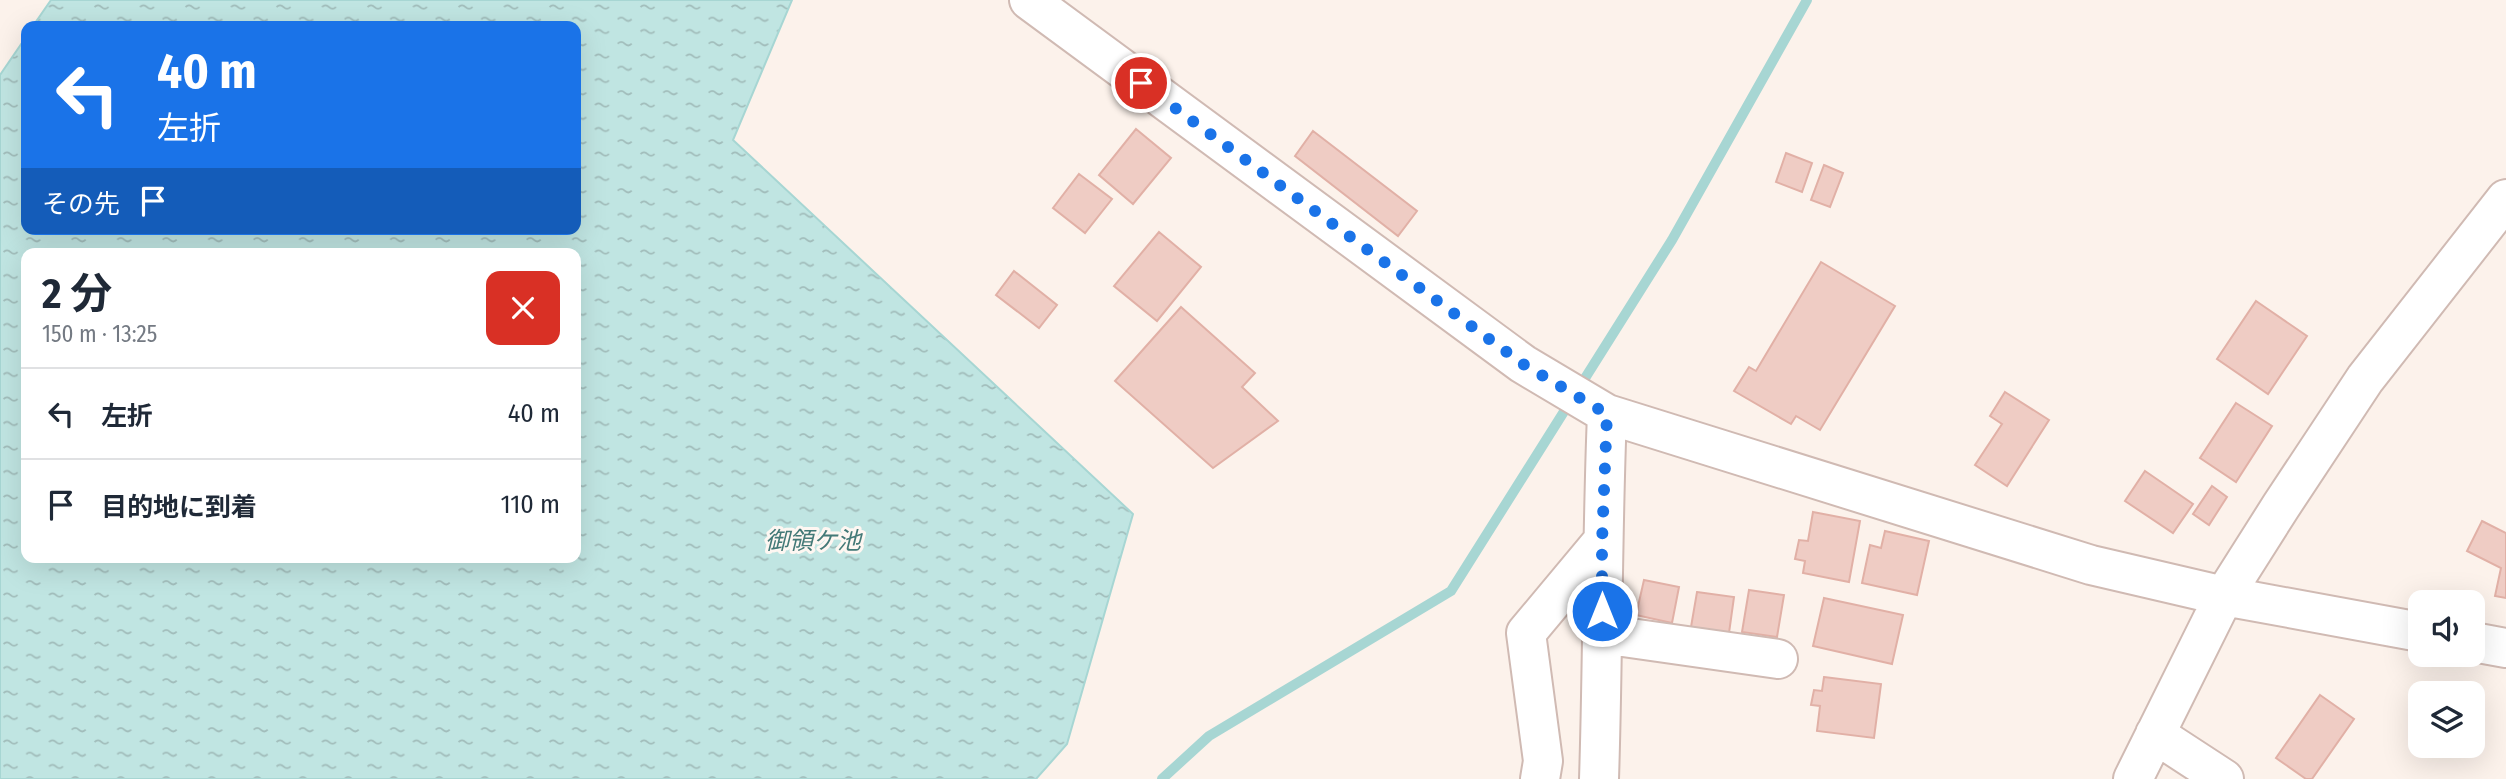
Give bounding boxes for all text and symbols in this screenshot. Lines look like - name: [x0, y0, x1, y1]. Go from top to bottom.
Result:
- text: 40 m: [157, 42, 257, 101]
- icon: left: [42, 49, 133, 140]
- pin: [1111, 53, 1171, 113]
- icon: arrive: [1122, 64, 1160, 102]
- text: 左折: [157, 109, 221, 147]
- icon: arrive: [134, 182, 172, 220]
- text: その先: [42, 189, 120, 220]
- text: 2 分: [42, 269, 112, 319]
- button: close: [486, 271, 560, 345]
- text: 150 m · 13:25: [42, 320, 157, 348]
- icon: left: [42, 395, 80, 433]
- text: 40 m: [508, 398, 560, 429]
- text: 左折: [101, 401, 153, 432]
- icon: arrive: [42, 486, 80, 524]
- text: 110 m: [500, 489, 560, 520]
- text: 目的地に到着: [101, 492, 257, 523]
- water label: 御領ケ池: [765, 527, 863, 555]
- position arrow: [1565, 574, 1639, 648]
- map controls: [2408, 590, 2485, 758]
- button: sound: [2408, 590, 2485, 667]
- button: layers: [2408, 681, 2485, 758]

